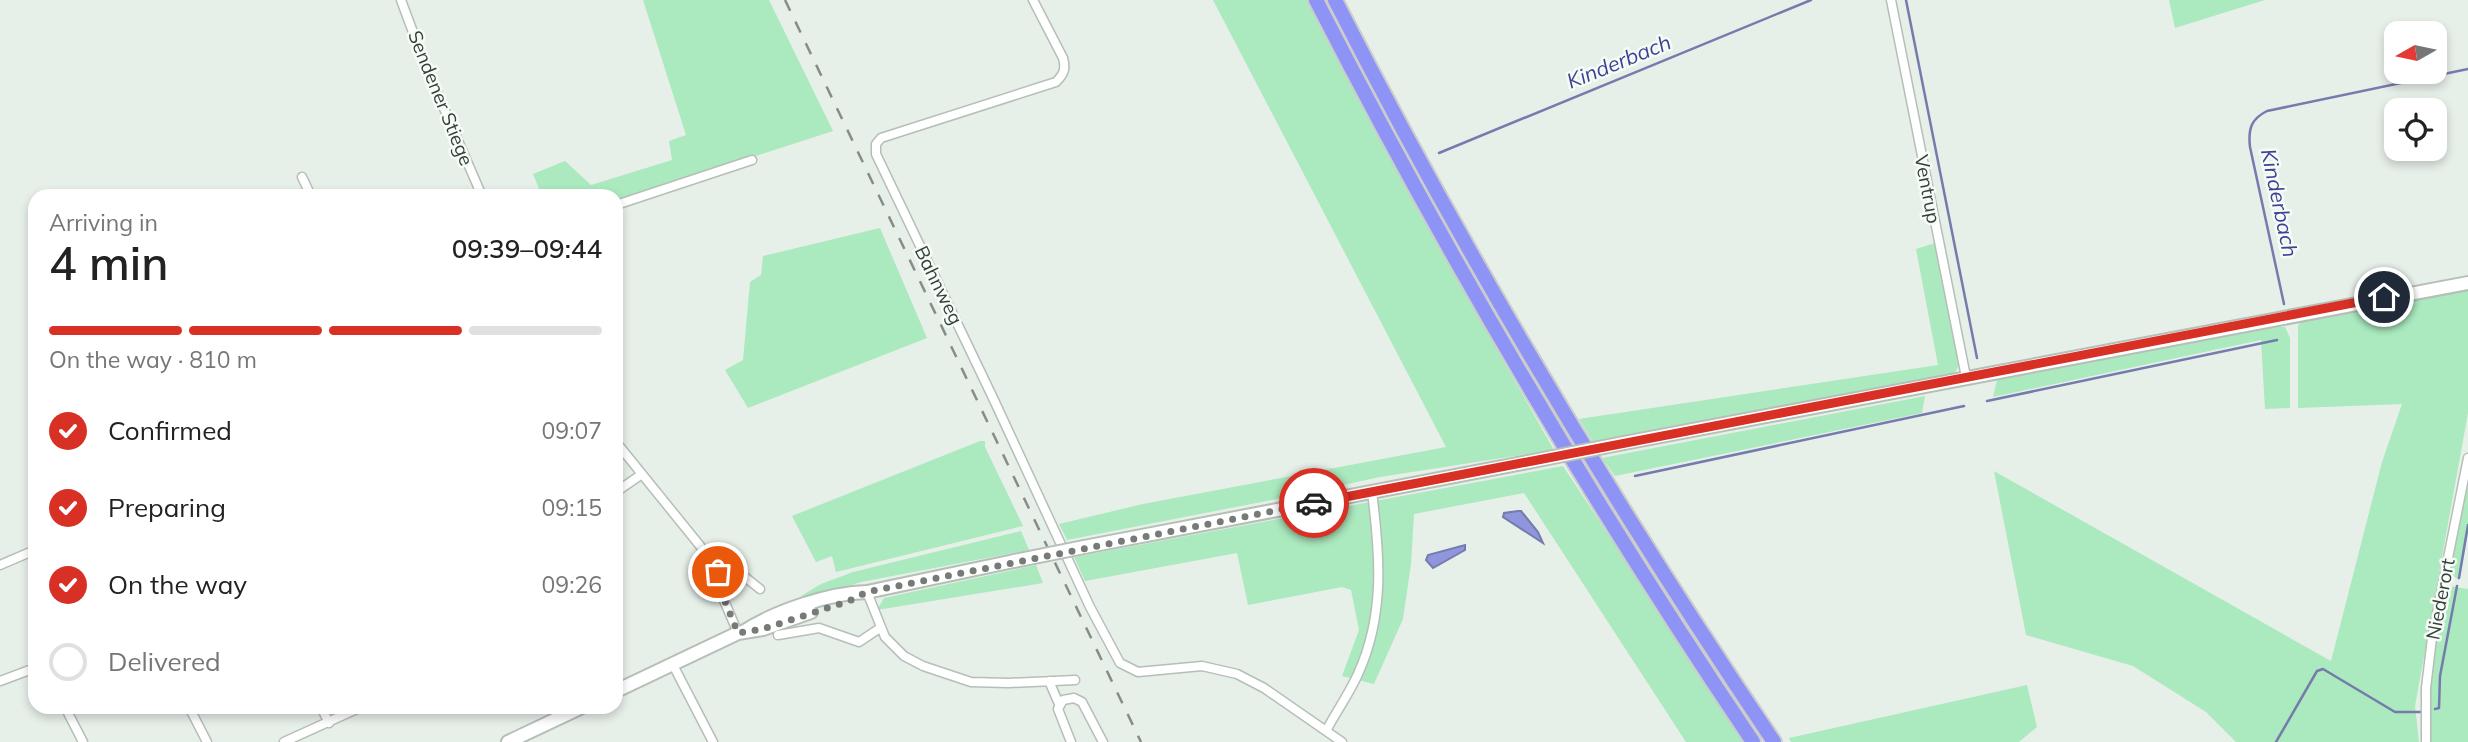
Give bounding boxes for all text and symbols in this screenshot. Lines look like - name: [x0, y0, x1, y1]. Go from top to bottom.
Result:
- north arrow: [2384, 21, 2446, 84]
- map controls: [2384, 21, 2447, 161]
- street label: Sendener Stiege: [403, 27, 479, 169]
- water label: Kinderbach: [1563, 28, 1675, 94]
- button: locate: [2384, 98, 2447, 161]
- water label: Kinderbach: [2256, 146, 2304, 259]
- street label: Ventrup: [1910, 153, 1946, 225]
- text: Arriving in: [49, 208, 158, 237]
- text: 09:39–09:44: [452, 232, 602, 265]
- text: 4 min: [49, 234, 168, 292]
- street label: Bahnweg: [910, 242, 968, 328]
- pin: [2354, 267, 2414, 327]
- icon: home: [2365, 278, 2403, 316]
- text: On the way · 810 m: [49, 345, 257, 374]
- icon: check: [49, 412, 87, 450]
- text: Confirmed: [108, 414, 232, 447]
- text: 09:07: [542, 416, 602, 445]
- courier: [1279, 468, 1349, 538]
- icon: car: [1295, 484, 1333, 522]
- icon: check: [49, 489, 87, 527]
- text: Preparing: [108, 491, 226, 524]
- text: 09:15: [542, 493, 602, 522]
- pin: [688, 542, 748, 602]
- icon: bag: [699, 553, 737, 591]
- street label: Niederort: [2420, 556, 2460, 642]
- icon: check: [49, 566, 87, 604]
- text: On the way: [108, 568, 247, 601]
- text: 09:26: [542, 570, 602, 599]
- text: Delivered: [108, 645, 221, 678]

